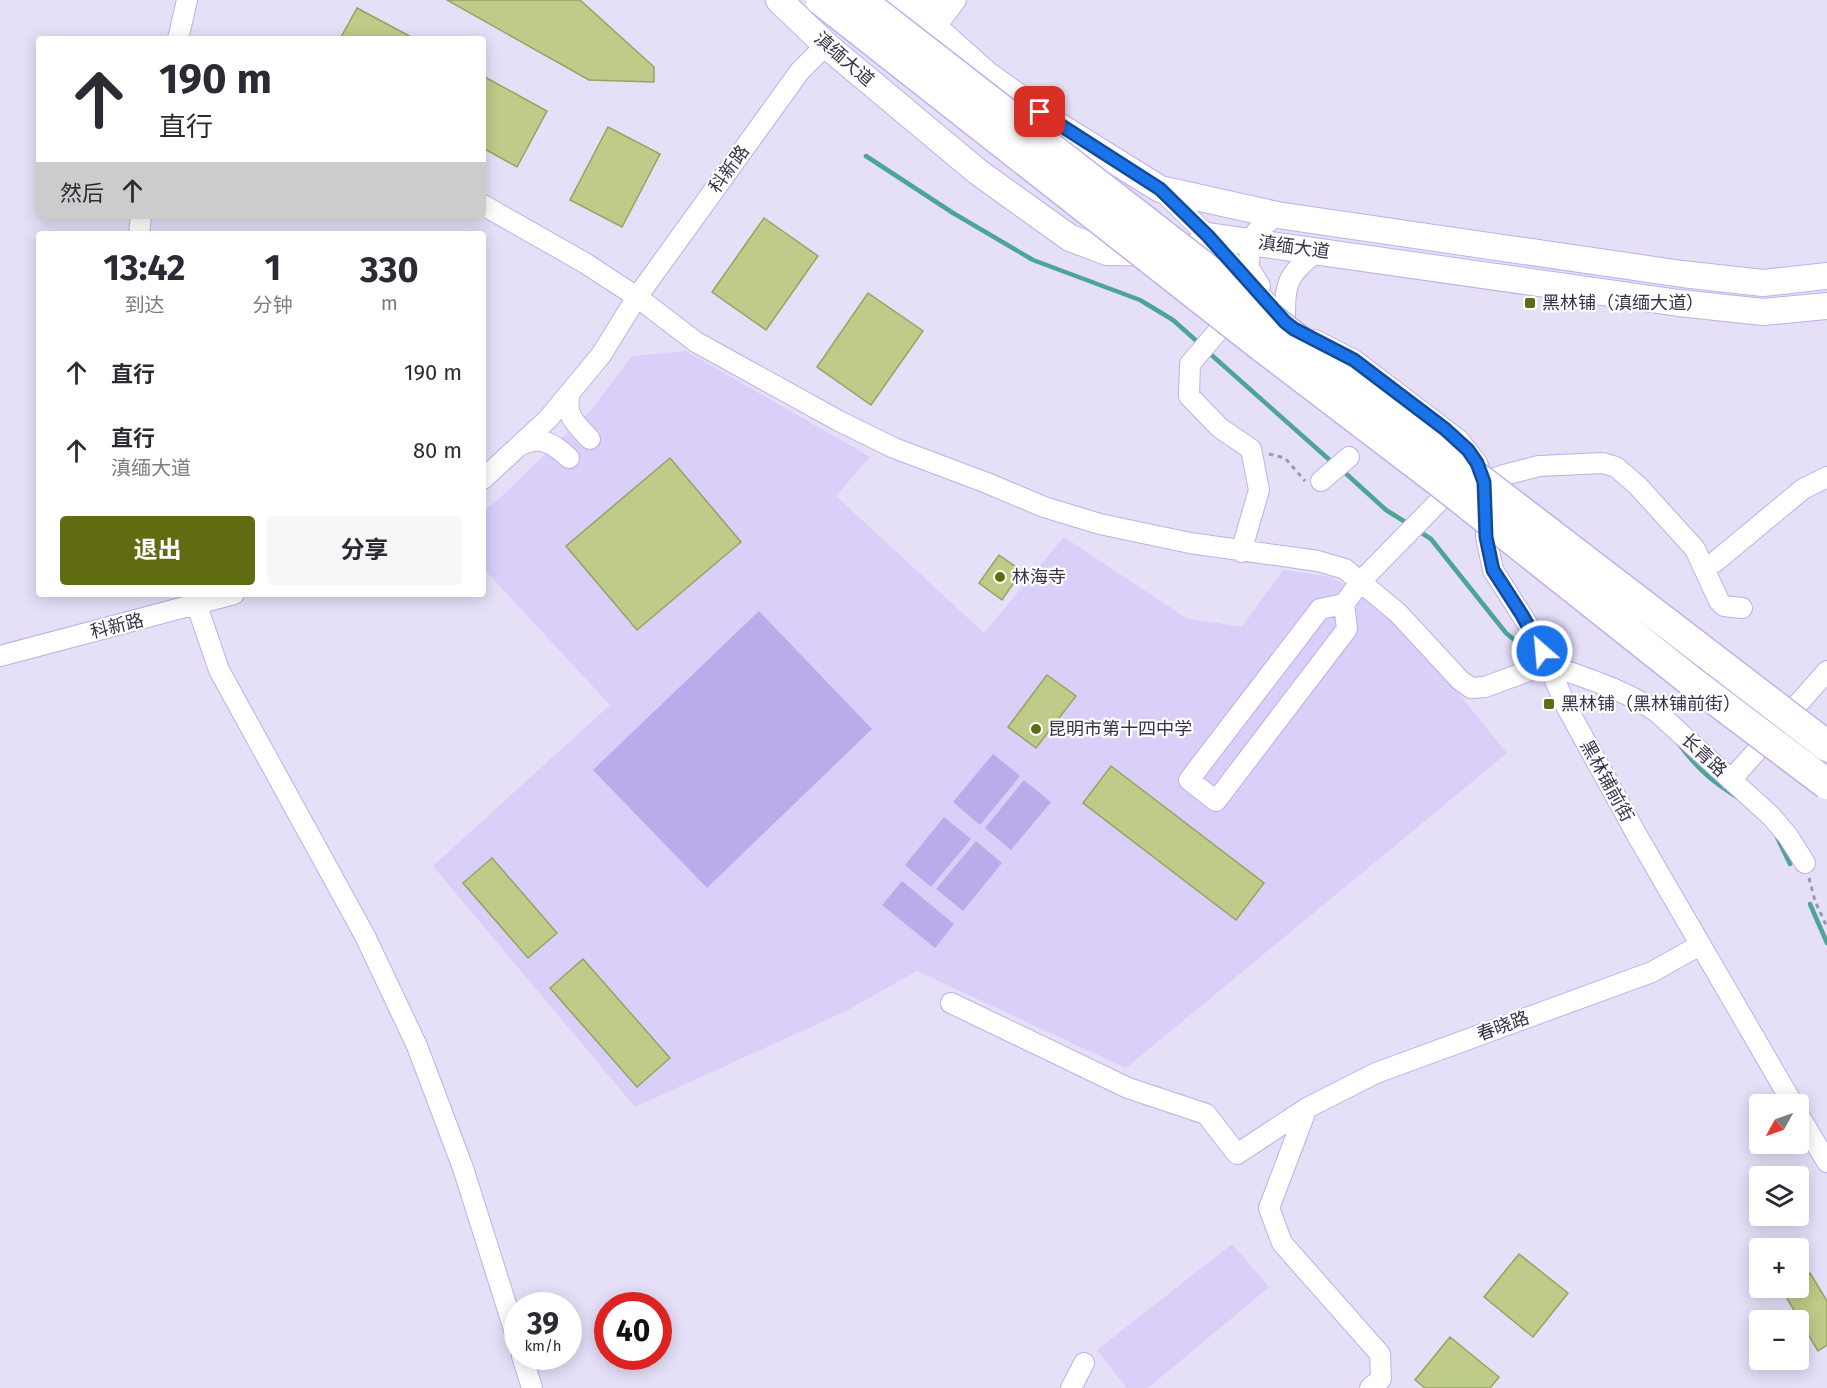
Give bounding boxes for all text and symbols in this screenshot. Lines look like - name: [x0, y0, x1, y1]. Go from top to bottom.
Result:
- street label: 滇缅大道: [810, 27, 878, 91]
- text: 190 m: [159, 54, 272, 104]
- icon: ahead: [60, 60, 138, 138]
- pin: [1014, 86, 1065, 137]
- icon: arrive: [1023, 95, 1056, 128]
- text: 直行: [159, 111, 213, 143]
- street label: 科新路: [704, 141, 754, 197]
- icon: ahead: [116, 174, 149, 207]
- text: 然后: [60, 180, 104, 207]
- street label: 滇缅大道: [1257, 231, 1331, 263]
- text: 13:42: [103, 246, 185, 290]
- text: 1: [264, 246, 281, 290]
- text: 330: [360, 248, 419, 292]
- text: m: [381, 291, 398, 315]
- place label: 黑林铺（滇缅大道）: [1542, 292, 1704, 314]
- text: 到达: [124, 293, 164, 317]
- text: 分钟: [253, 293, 293, 317]
- marker: 黑林铺（滇缅大道）: [1523, 296, 1537, 310]
- icon: ahead: [60, 356, 93, 389]
- text: 190 m: [404, 359, 462, 386]
- text: 直行: [111, 361, 155, 388]
- text: 直行: [111, 425, 155, 452]
- icon: ahead: [60, 434, 93, 467]
- text: 80 m: [413, 437, 462, 464]
- text: 滇缅大道: [111, 456, 191, 480]
- button: 退出: [60, 516, 255, 585]
- button: 分享: [267, 516, 462, 585]
- place label: 林海寺: [1012, 566, 1066, 588]
- marker: 林海寺: [993, 570, 1007, 584]
- street label: 科新路: [88, 609, 146, 643]
- position arrow: [1510, 619, 1574, 683]
- place label: 黑林铺（黑林铺前街）: [1561, 693, 1741, 715]
- marker: 黑林铺（黑林铺前街）: [1542, 697, 1556, 711]
- place label: 昆明市第十四中学: [1048, 718, 1192, 740]
- marker: 昆明市第十四中学: [1029, 722, 1043, 736]
- street label: 长青路: [1677, 729, 1731, 781]
- street label: 黑林铺前街: [1576, 736, 1638, 826]
- street label: 春晓路: [1474, 1006, 1532, 1046]
- north arrow: [1749, 1094, 1809, 1154]
- map controls: [1749, 1094, 1809, 1370]
- button: layers: [1749, 1166, 1809, 1226]
- button: +: [1749, 1238, 1809, 1298]
- speed limit sign: 40: [594, 1292, 672, 1370]
- text: 39: [527, 1306, 559, 1342]
- button: −: [1749, 1310, 1809, 1370]
- text: km/h: [524, 1337, 562, 1355]

